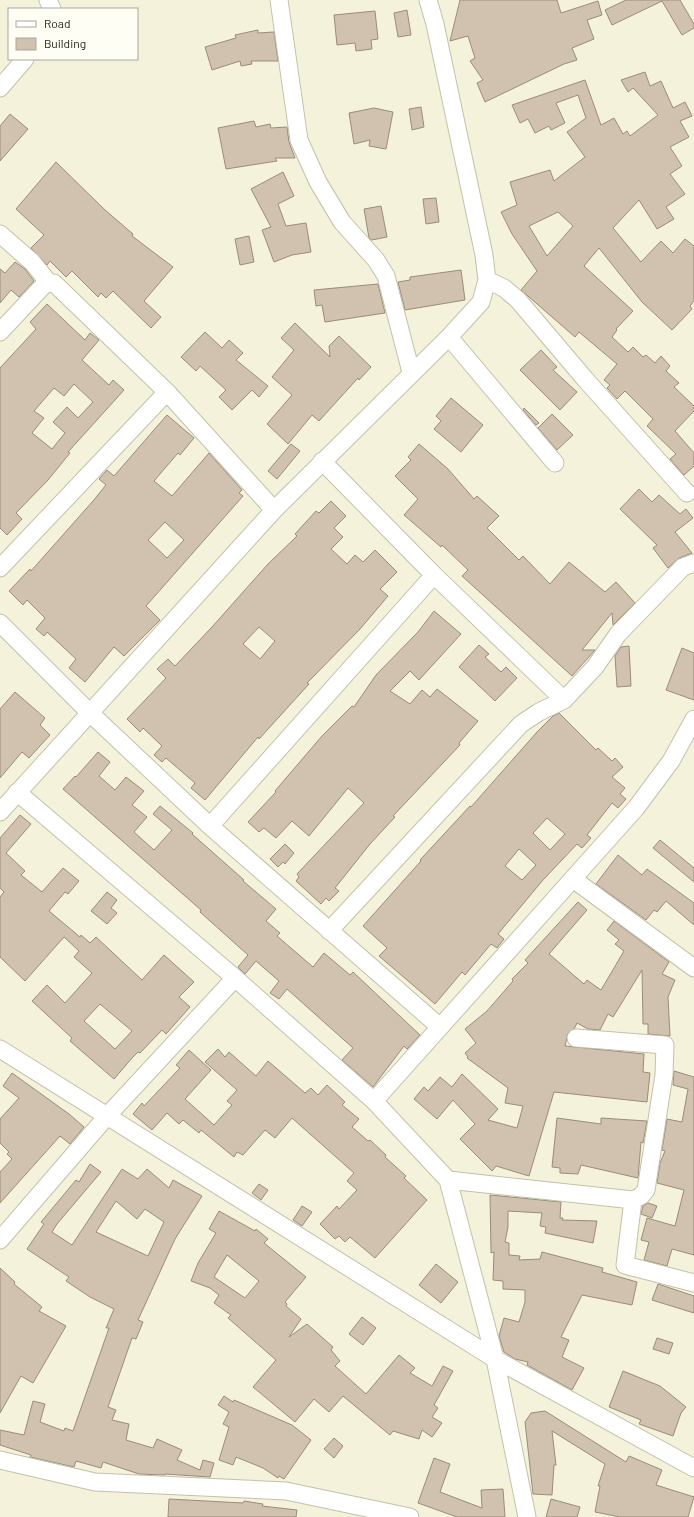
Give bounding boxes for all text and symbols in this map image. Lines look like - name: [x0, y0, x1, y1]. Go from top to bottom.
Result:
- legend: [8, 8, 138, 60]
- text: Road: [44, 16, 71, 30]
- text: Building: [44, 36, 86, 50]

